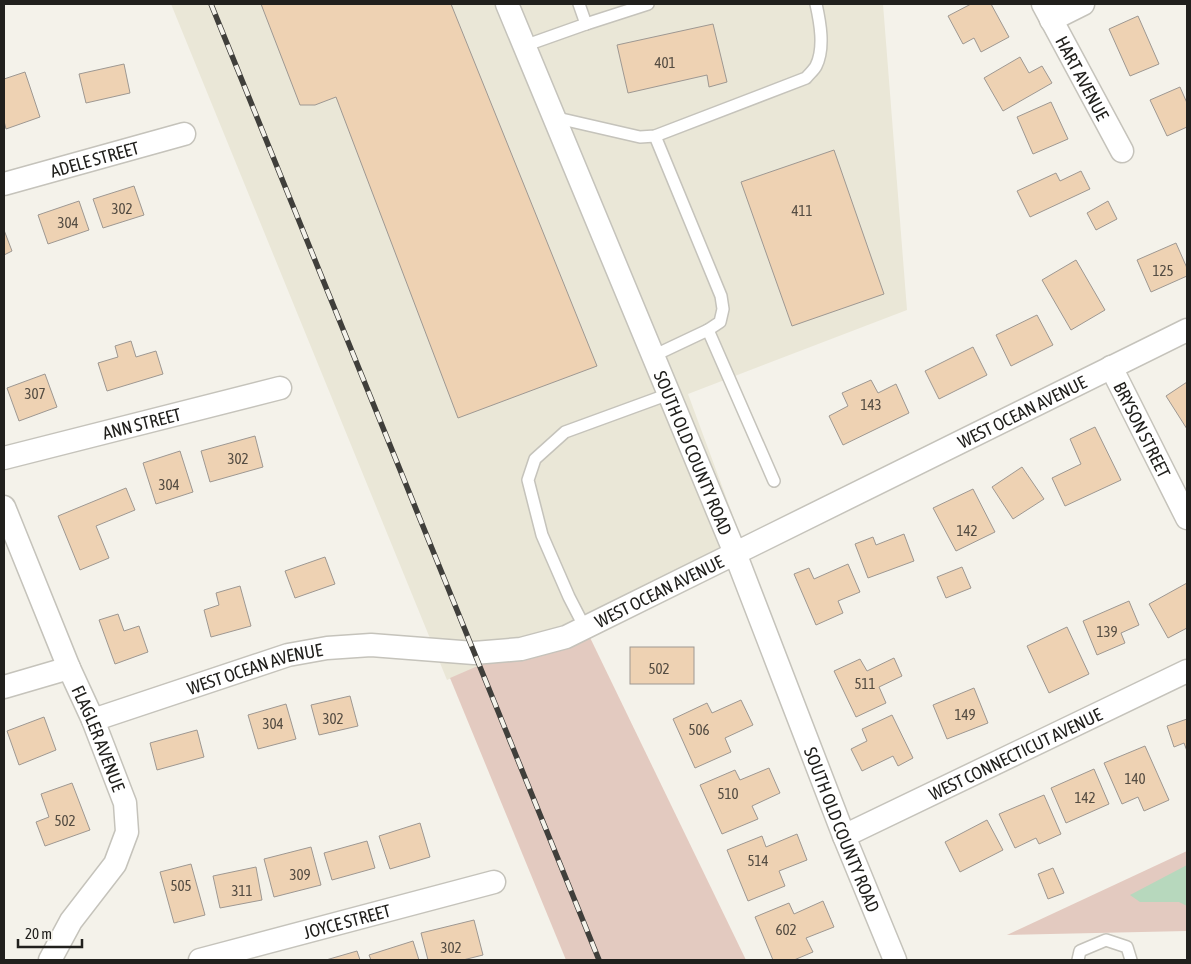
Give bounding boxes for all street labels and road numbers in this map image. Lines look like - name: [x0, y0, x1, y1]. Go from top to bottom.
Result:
- street label: HART AVENUE: [1052, 32, 1114, 124]
- street label: ADELE STREET: [48, 136, 142, 181]
- street label: SOUTH OLD COUNTY ROAD: [650, 368, 737, 538]
- street label: WEST OCEAN AVENUE: [954, 371, 1090, 452]
- street label: BRYSON STREET: [1110, 378, 1175, 481]
- street label: ANN STREET: [100, 403, 183, 443]
- street label: WEST OCEAN AVENUE: [591, 550, 727, 632]
- street label: WEST OCEAN AVENUE: [184, 638, 324, 698]
- street label: FLAGLER AVENUE: [68, 682, 130, 794]
- street label: WEST CONNECTICUT AVENUE: [925, 703, 1105, 804]
- street label: SOUTH OLD COUNTY ROAD: [800, 744, 885, 915]
- street label: JOYCE STREET: [301, 899, 393, 943]

